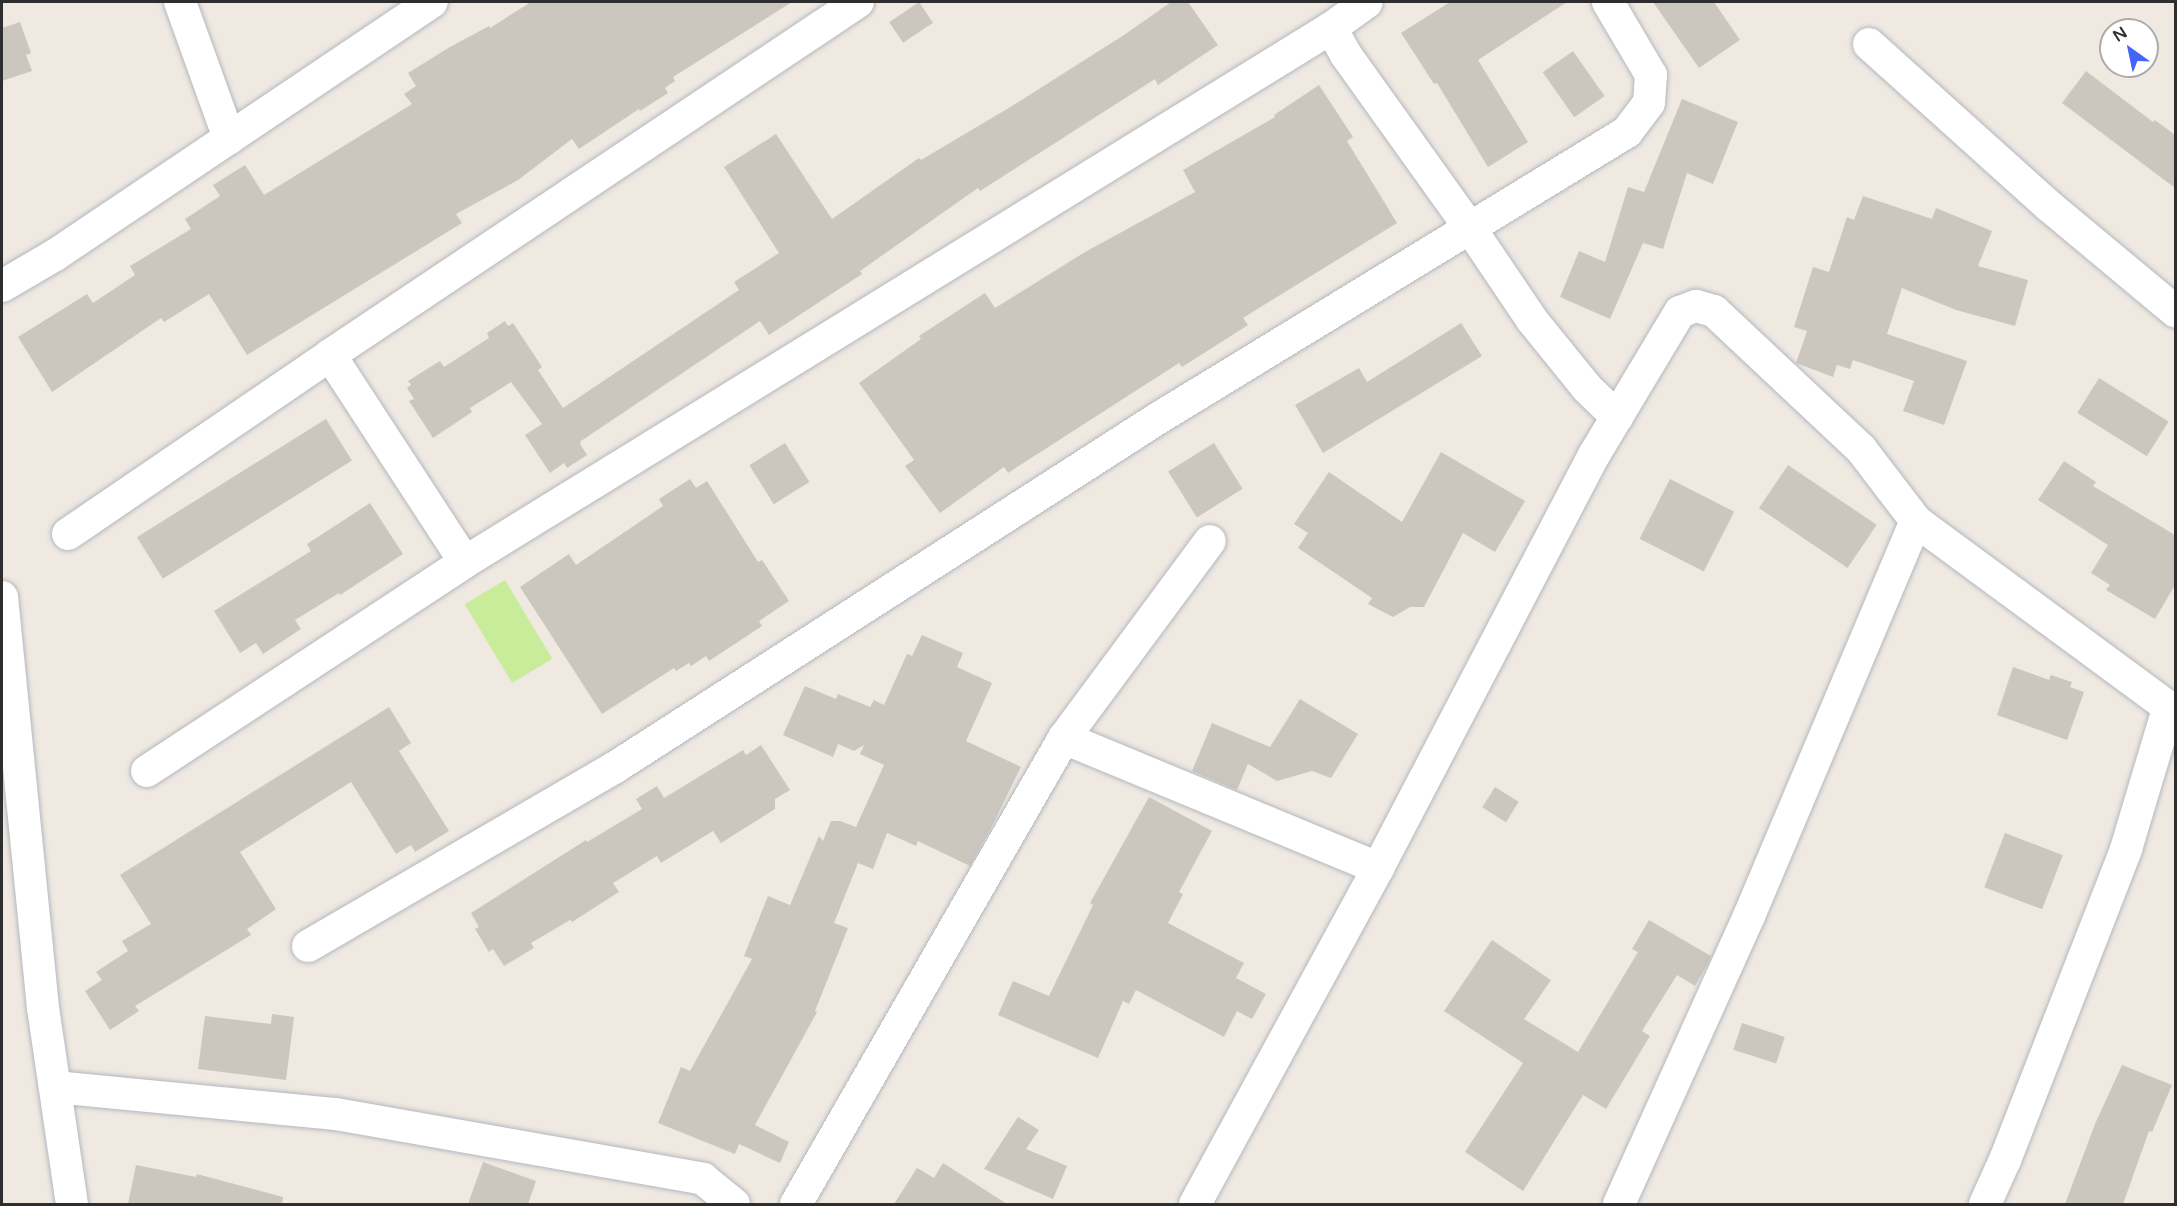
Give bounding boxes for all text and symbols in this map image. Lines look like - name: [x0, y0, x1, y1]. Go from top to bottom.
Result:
- north arrow: [2099, 18, 2159, 78]
- text: N: [2109, 23, 2131, 46]

